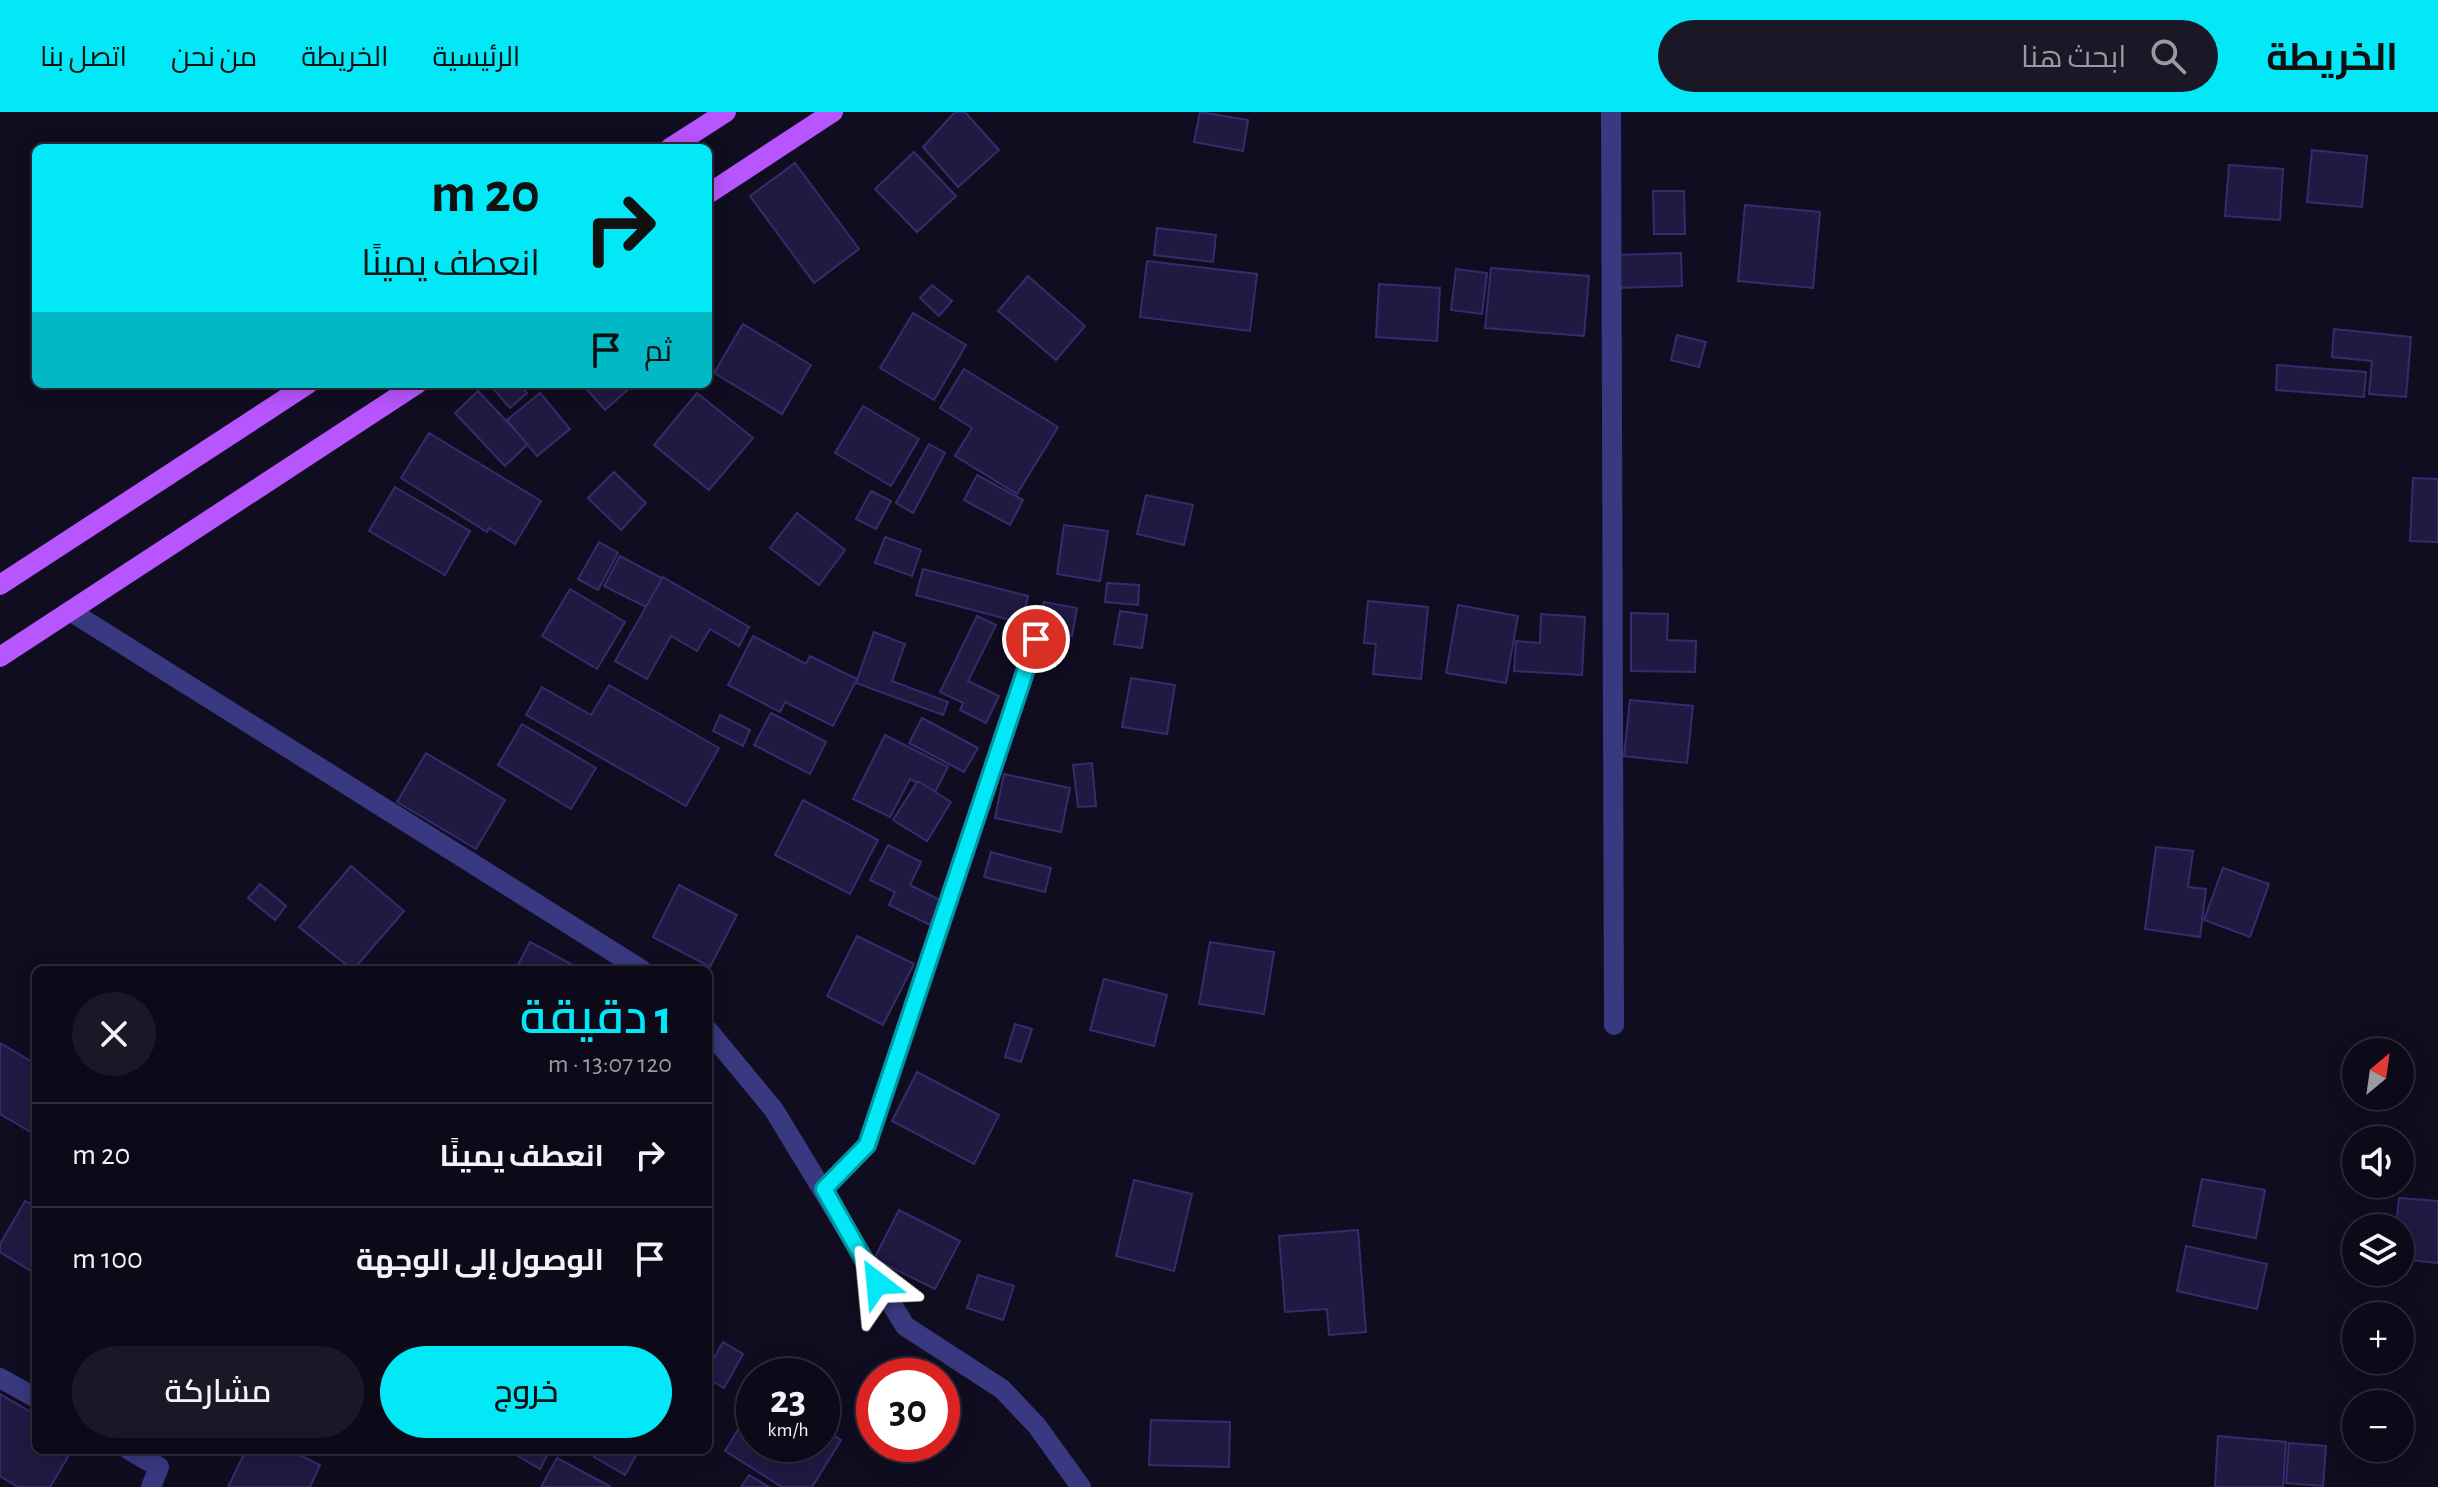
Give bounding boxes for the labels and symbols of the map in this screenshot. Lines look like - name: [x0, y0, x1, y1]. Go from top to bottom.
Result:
- pin: [1002, 605, 1070, 673]
- north arrow: [2342, 1038, 2414, 1110]
- position arrow: [835, 1241, 919, 1325]
- speed limit sign: 30: [856, 1358, 960, 1462]

